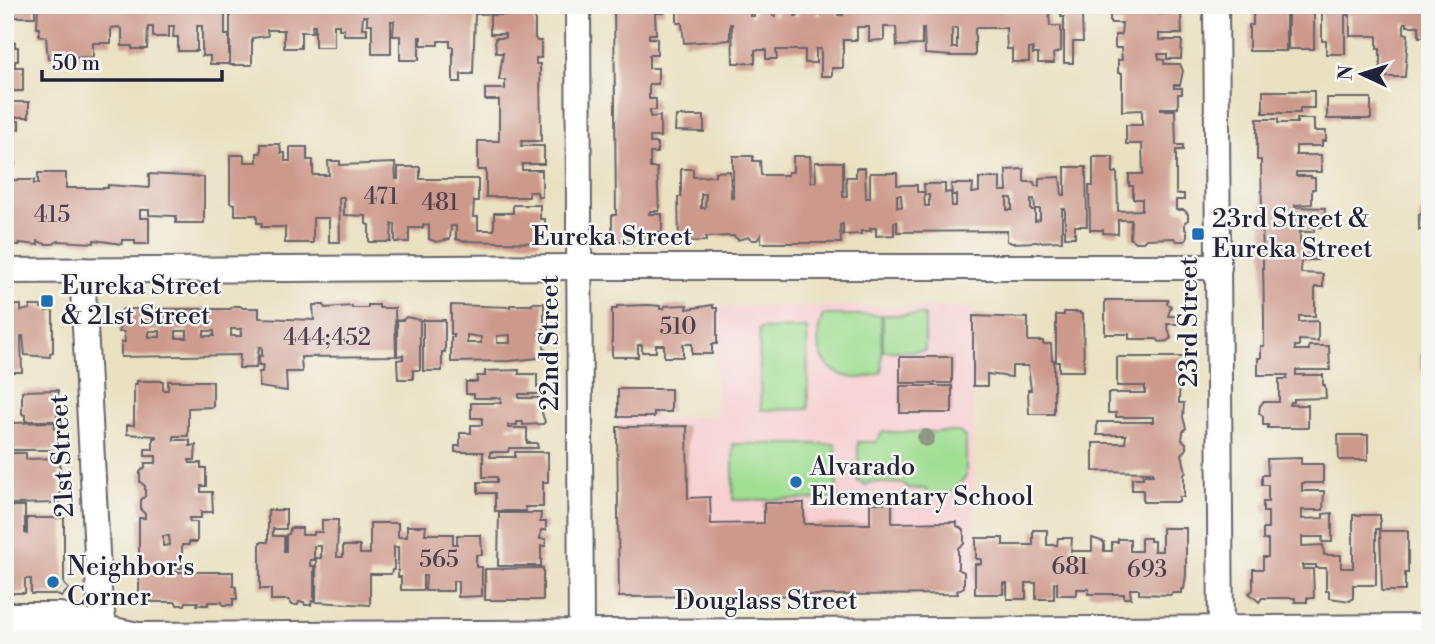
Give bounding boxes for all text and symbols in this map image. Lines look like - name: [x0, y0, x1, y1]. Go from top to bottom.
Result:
- scale bar: [42, 38, 222, 82]
- north arrow: [1326, 38, 1396, 108]
- text: 50 m: [52, 51, 100, 77]
- text: N: [1334, 65, 1359, 81]
- house number: 471: [363, 183, 399, 211]
- house number: 481: [421, 189, 459, 217]
- house number: 415: [34, 201, 70, 229]
- place label: 23rd Street & Eureka Street: [1212, 203, 1372, 265]
- street label: Eureka Street: [532, 221, 692, 253]
- marker: 23rd Street & Eureka Street: [1190, 226, 1206, 242]
- street label: 23rd Street: [1173, 257, 1205, 387]
- place label: Eureka Street & 21st Street: [61, 270, 221, 332]
- street label: 22nd Street: [534, 275, 566, 411]
- marker: Eureka Street & 21st Street: [39, 293, 55, 309]
- house number: 510: [659, 313, 697, 341]
- house number: 444;452: [283, 324, 371, 352]
- street label: 21st Street: [43, 394, 81, 518]
- place label: Alvarado Elementary School: [809, 451, 1034, 513]
- marker: Alvarado Elementary School: [788, 474, 804, 490]
- house number: 565: [419, 546, 459, 574]
- place label: Neighbor's Corner: [67, 551, 195, 613]
- house number: 681: [1051, 553, 1089, 581]
- house number: 693: [1127, 556, 1167, 584]
- marker: Neighbor's Corner: [45, 574, 61, 590]
- street label: Douglass Street: [675, 585, 857, 617]

